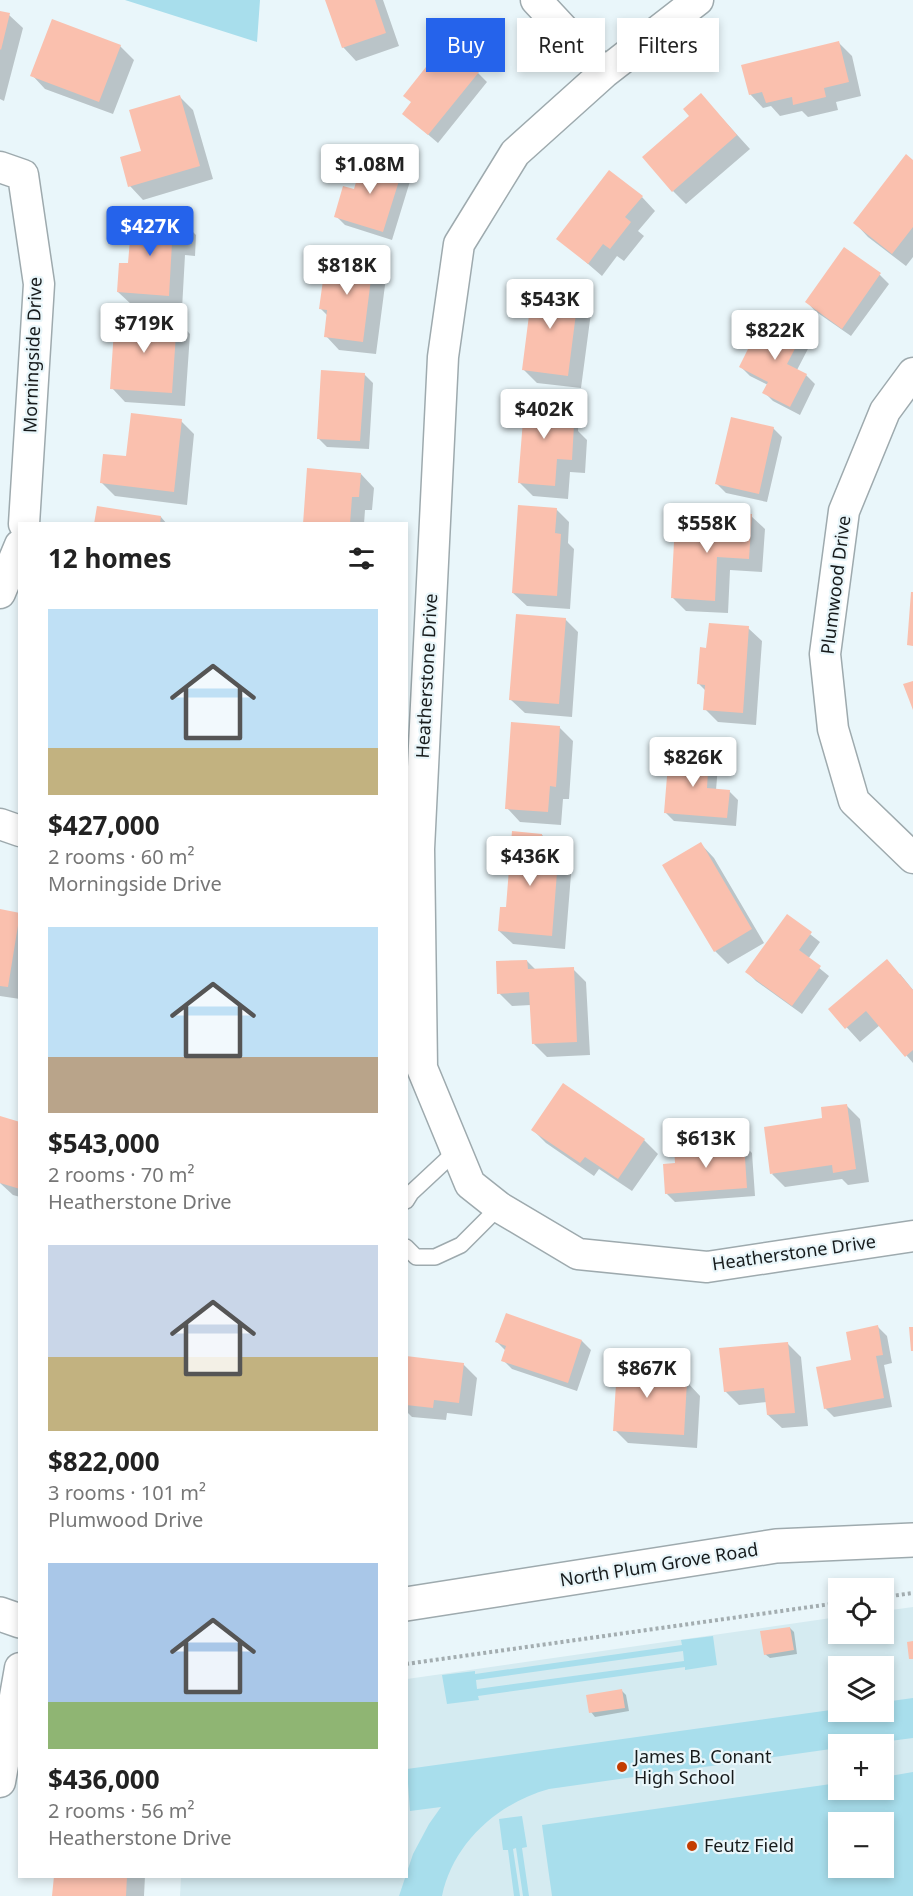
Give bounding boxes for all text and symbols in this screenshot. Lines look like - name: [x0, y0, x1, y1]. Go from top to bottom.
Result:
- chip: Buy: [426, 18, 505, 72]
- chip: Rent: [517, 18, 605, 72]
- chip: Filters: [617, 18, 719, 72]
- pin: $1.08M: [321, 144, 419, 195]
- text: $1.08M: [335, 150, 405, 177]
- pin: $427K: [108, 206, 192, 257]
- text: $427K: [120, 212, 180, 239]
- pin: $818K: [305, 245, 389, 296]
- text: $818K: [317, 251, 377, 278]
- street label: Morningside Drive: [17, 276, 47, 433]
- pin: $543K: [508, 279, 592, 330]
- text: $543K: [520, 285, 580, 312]
- pin: $719K: [102, 303, 186, 354]
- text: $719K: [114, 309, 174, 336]
- pin: $822K: [733, 310, 817, 361]
- text: $822K: [745, 316, 805, 343]
- pin: $402K: [502, 389, 586, 440]
- text: $402K: [514, 395, 574, 422]
- pin: $558K: [665, 503, 749, 554]
- text: $558K: [677, 509, 737, 536]
- street label: Plumwood Drive: [815, 514, 855, 656]
- text: 12 homes: [48, 540, 172, 576]
- icon: filters: [345, 542, 378, 575]
- street label: Heatherstone Drive: [410, 593, 442, 759]
- icon: home: [159, 648, 267, 756]
- pin: $826K: [651, 737, 735, 788]
- text: $826K: [663, 743, 723, 770]
- text: $427,000: [48, 807, 160, 843]
- pin: $436K: [488, 836, 572, 887]
- text: $436K: [500, 842, 560, 869]
- text: 2 rooms · 60 m²: [48, 843, 195, 870]
- text: Morningside Drive: [48, 870, 222, 897]
- icon: home: [159, 966, 267, 1074]
- pin: $613K: [664, 1118, 748, 1169]
- text: $613K: [676, 1124, 736, 1151]
- text: $543,000: [48, 1125, 160, 1161]
- text: 2 rooms · 70 m²: [48, 1161, 195, 1188]
- text: Heatherstone Drive: [48, 1188, 232, 1215]
- street label: Heatherstone Drive: [710, 1229, 877, 1275]
- icon: home: [159, 1284, 267, 1392]
- pin: $867K: [605, 1348, 689, 1399]
- text: $867K: [617, 1354, 677, 1381]
- text: $822,000: [48, 1443, 160, 1479]
- text: 3 rooms · 101 m²: [48, 1479, 206, 1506]
- text: Plumwood Drive: [48, 1506, 203, 1533]
- street label: North Plum Grove Road: [558, 1536, 760, 1592]
- map controls: [828, 1578, 894, 1878]
- button: locate: [828, 1578, 894, 1644]
- icon: home: [159, 1602, 267, 1710]
- button: layers: [828, 1656, 894, 1722]
- button: +: [828, 1734, 894, 1800]
- place label: James B. Conant High School: [632, 1744, 772, 1789]
- marker: James B. Conant High School: [615, 1760, 629, 1774]
- text: $436,000: [48, 1761, 160, 1797]
- text: 2 rooms · 56 m²: [48, 1797, 195, 1824]
- button: −: [828, 1812, 894, 1878]
- text: Heatherstone Drive: [48, 1824, 232, 1851]
- place label: Feutz Field: [704, 1833, 794, 1857]
- marker: Feutz Field: [685, 1839, 699, 1853]

